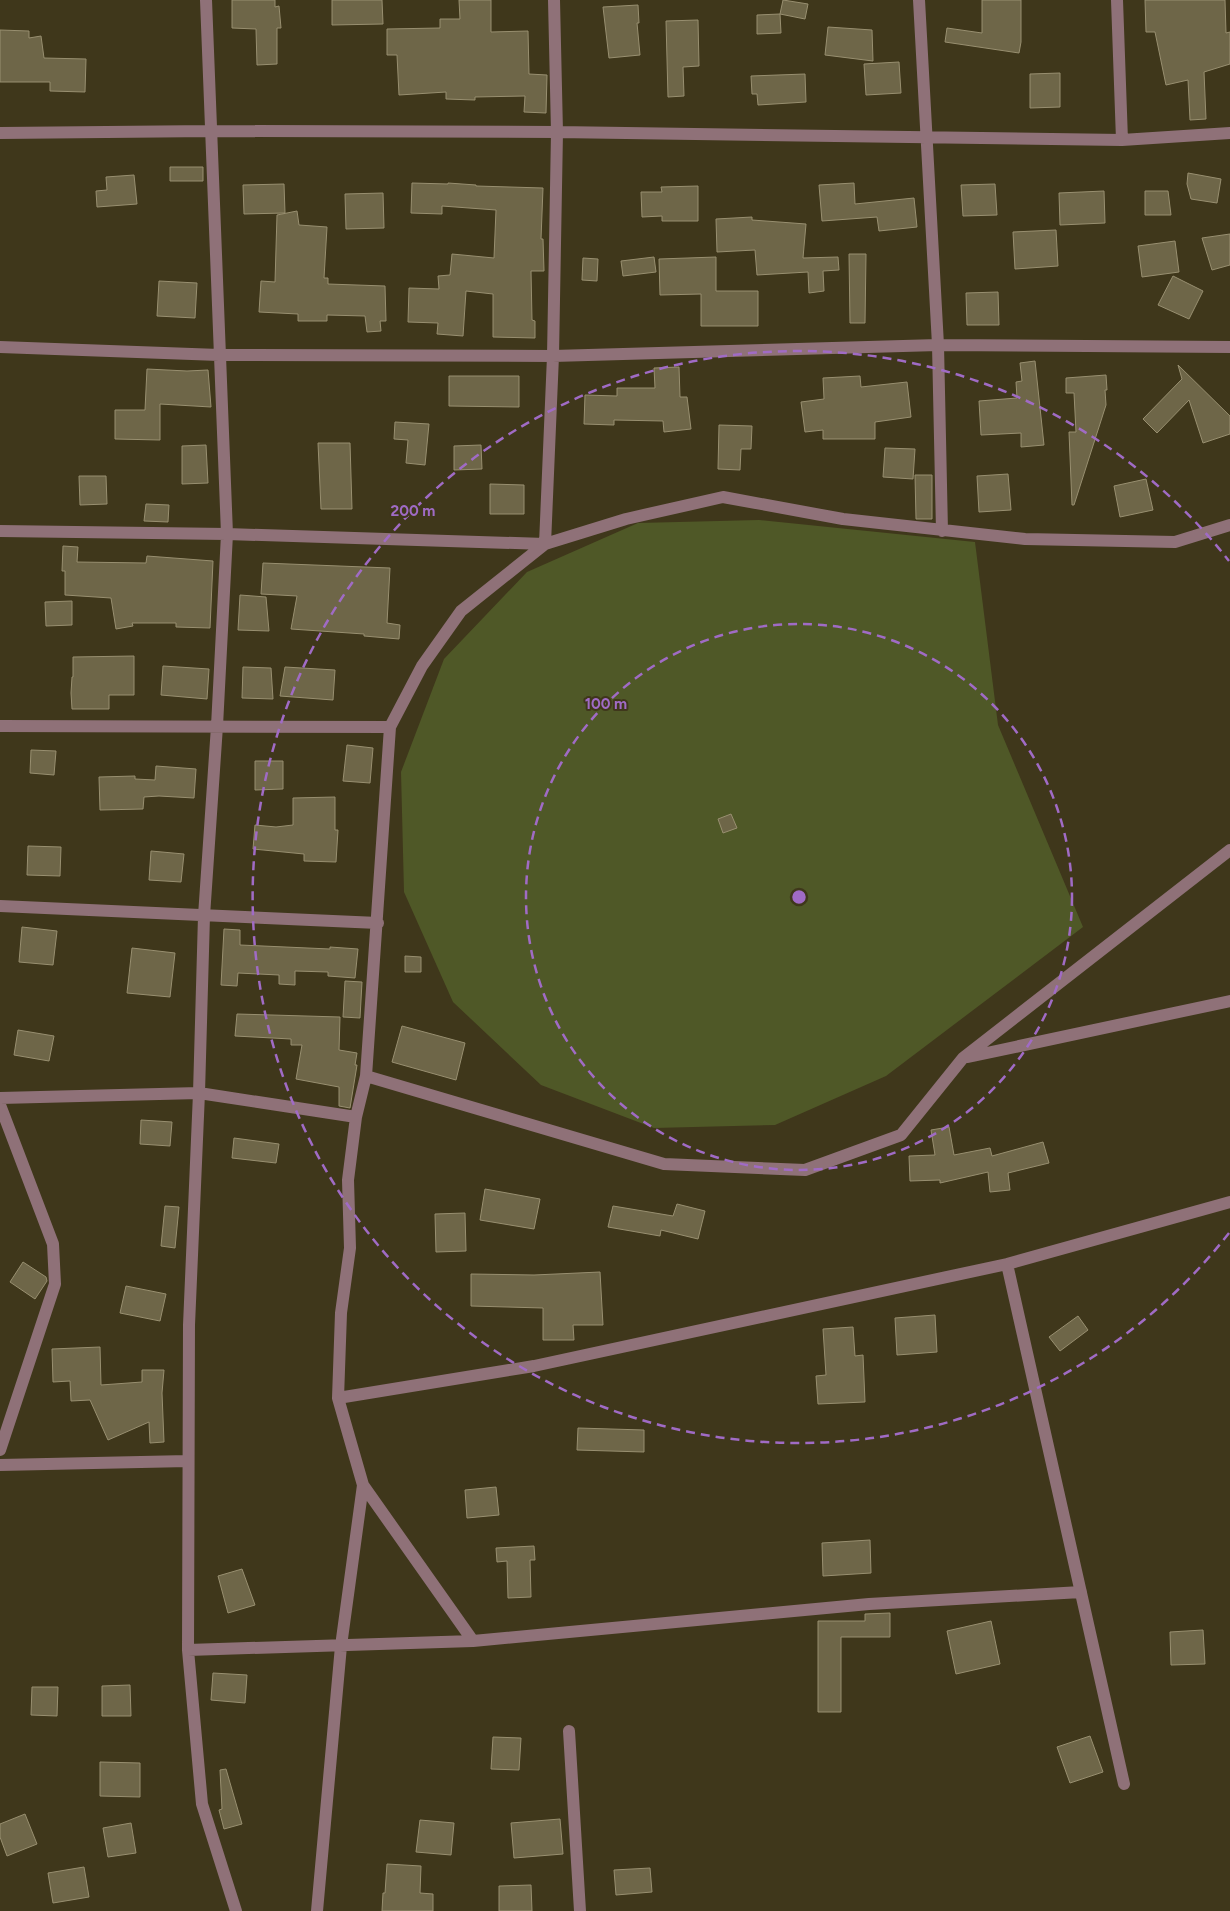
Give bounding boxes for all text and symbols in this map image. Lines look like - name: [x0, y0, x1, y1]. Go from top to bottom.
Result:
- text: 200 m: [391, 502, 435, 520]
- text: 100 m: [585, 695, 627, 713]
- centre of rings: [790, 888, 808, 906]

